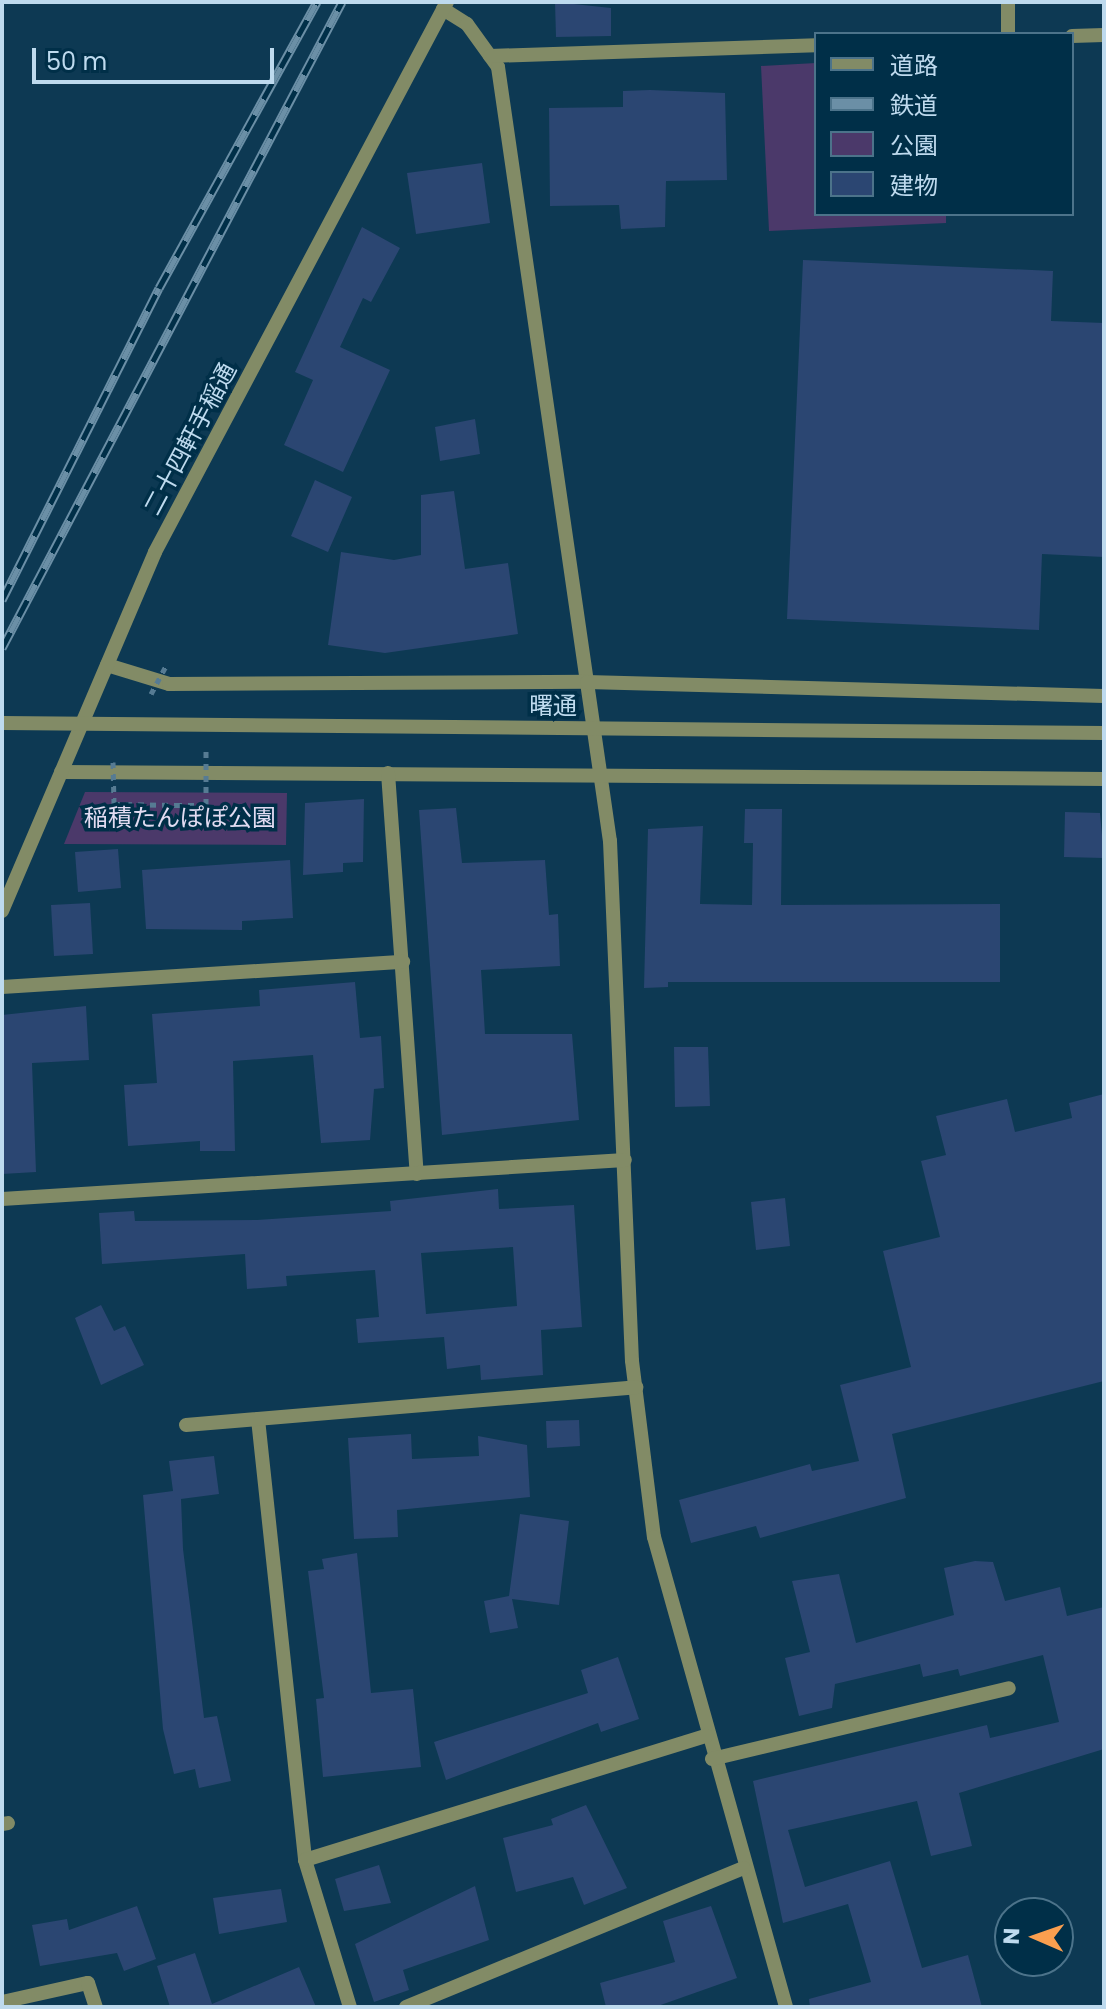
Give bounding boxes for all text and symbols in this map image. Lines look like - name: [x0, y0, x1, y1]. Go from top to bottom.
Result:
- scale bar: [36, 32, 278, 82]
- legend: [814, 32, 1074, 216]
- text: 50 m: [46, 45, 107, 78]
- text: 道路: [890, 49, 938, 82]
- text: 鉄道: [890, 89, 938, 122]
- text: 公園: [890, 129, 938, 162]
- text: 建物: [890, 169, 938, 202]
- street label: 二十四軒手稲通: [138, 358, 242, 520]
- street label: 曙通: [529, 692, 577, 720]
- park label: 稲積たんぽぽ公園: [84, 804, 276, 832]
- north arrow: [994, 1897, 1074, 1977]
- text: N: [996, 1927, 1027, 1945]

